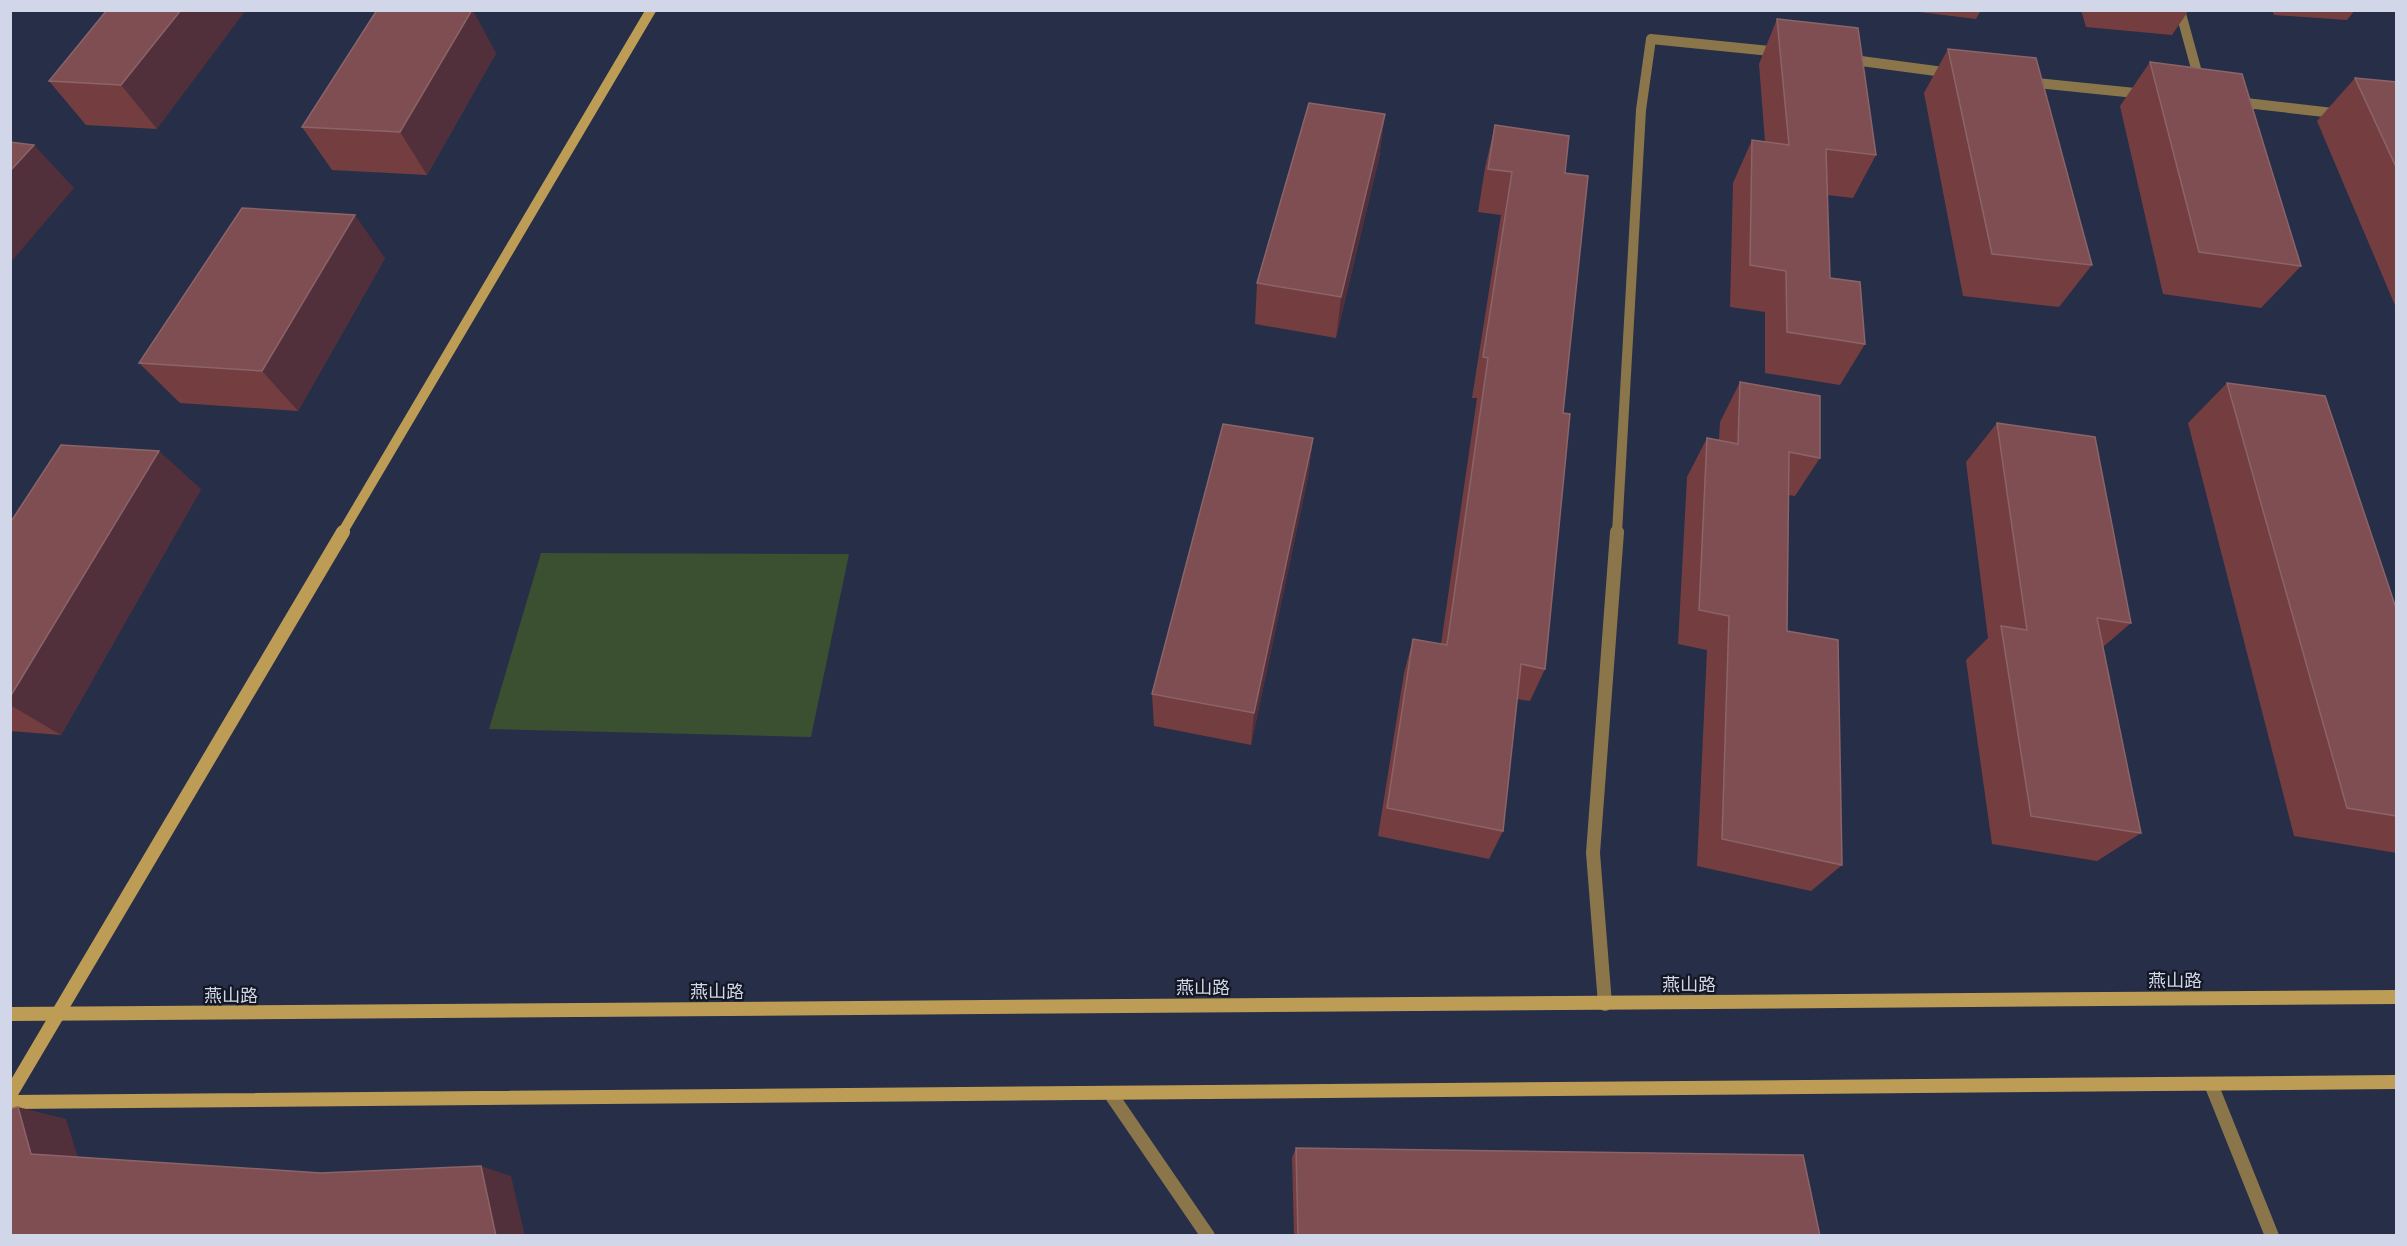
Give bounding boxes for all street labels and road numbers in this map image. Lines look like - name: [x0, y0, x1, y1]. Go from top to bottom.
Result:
- street label: 燕山路: [2148, 969, 2202, 992]
- street label: 燕山路: [1662, 973, 1716, 996]
- street label: 燕山路: [1176, 976, 1230, 999]
- street label: 燕山路: [690, 980, 744, 1003]
- street label: 燕山路: [204, 984, 258, 1007]

